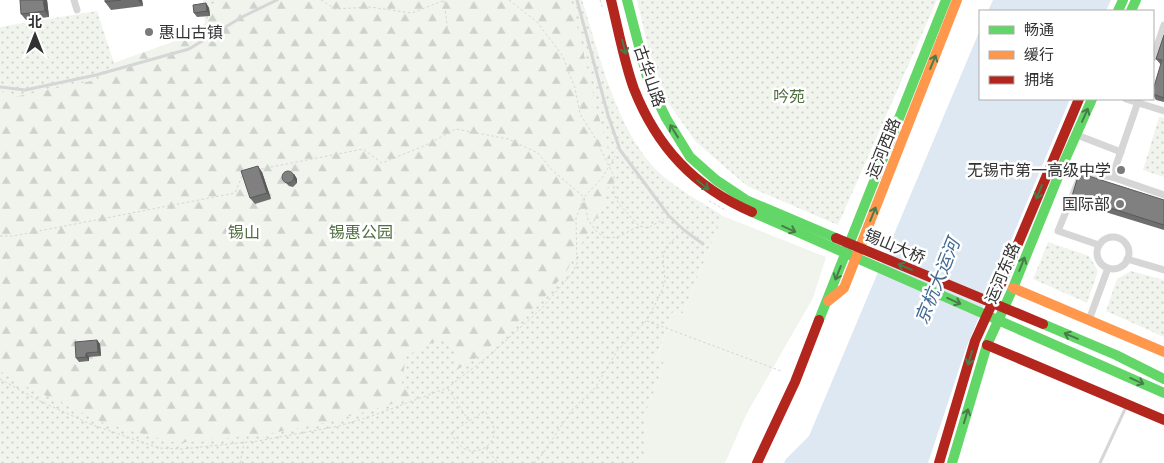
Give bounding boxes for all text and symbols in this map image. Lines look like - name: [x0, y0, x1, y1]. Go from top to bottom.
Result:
- north arrow: [10, 10, 60, 60]
- legend: [979, 10, 1154, 100]
- text: 北: [28, 13, 42, 31]
- text: 畅通: [1024, 20, 1054, 39]
- place label: 惠山古镇: [159, 22, 223, 42]
- marker: 惠山古镇: [143, 26, 155, 38]
- one-way arrow: [620, 38, 629, 54]
- street label: 古华山路: [630, 42, 670, 110]
- text: 缓行: [1024, 45, 1054, 64]
- one-way arrow: [929, 55, 938, 70]
- text: 拥堵: [1024, 70, 1054, 89]
- park label: 吟苑: [773, 86, 805, 106]
- one-way arrow: [1081, 108, 1091, 123]
- street label: 运河西路: [862, 115, 904, 181]
- one-way arrow: [668, 125, 678, 139]
- place label: 无锡市第一高级中学: [967, 160, 1111, 180]
- marker: 无锡市第一高级中学: [1115, 164, 1127, 176]
- one-way arrow: [696, 179, 709, 190]
- one-way arrow: [1034, 184, 1043, 199]
- place label: 国际部: [1062, 194, 1110, 214]
- marker: 国际部: [1114, 198, 1126, 210]
- one-way arrow: [869, 206, 878, 222]
- park label: 锡山: [228, 222, 260, 242]
- park label: 锡惠公园: [329, 222, 393, 242]
- one-way arrow: [781, 224, 796, 234]
- street label: 锡山大桥: [862, 224, 928, 268]
- water label: 京杭大运河: [909, 232, 966, 327]
- street label: 运河东路: [980, 240, 1024, 306]
- one-way arrow: [1018, 257, 1028, 272]
- one-way arrow: [898, 261, 913, 271]
- one-way arrow: [833, 265, 843, 280]
- one-way arrow: [946, 296, 961, 306]
- one-way arrow: [1064, 331, 1079, 341]
- one-way arrow: [965, 350, 975, 366]
- one-way arrow: [1129, 377, 1144, 387]
- one-way arrow: [961, 409, 971, 425]

